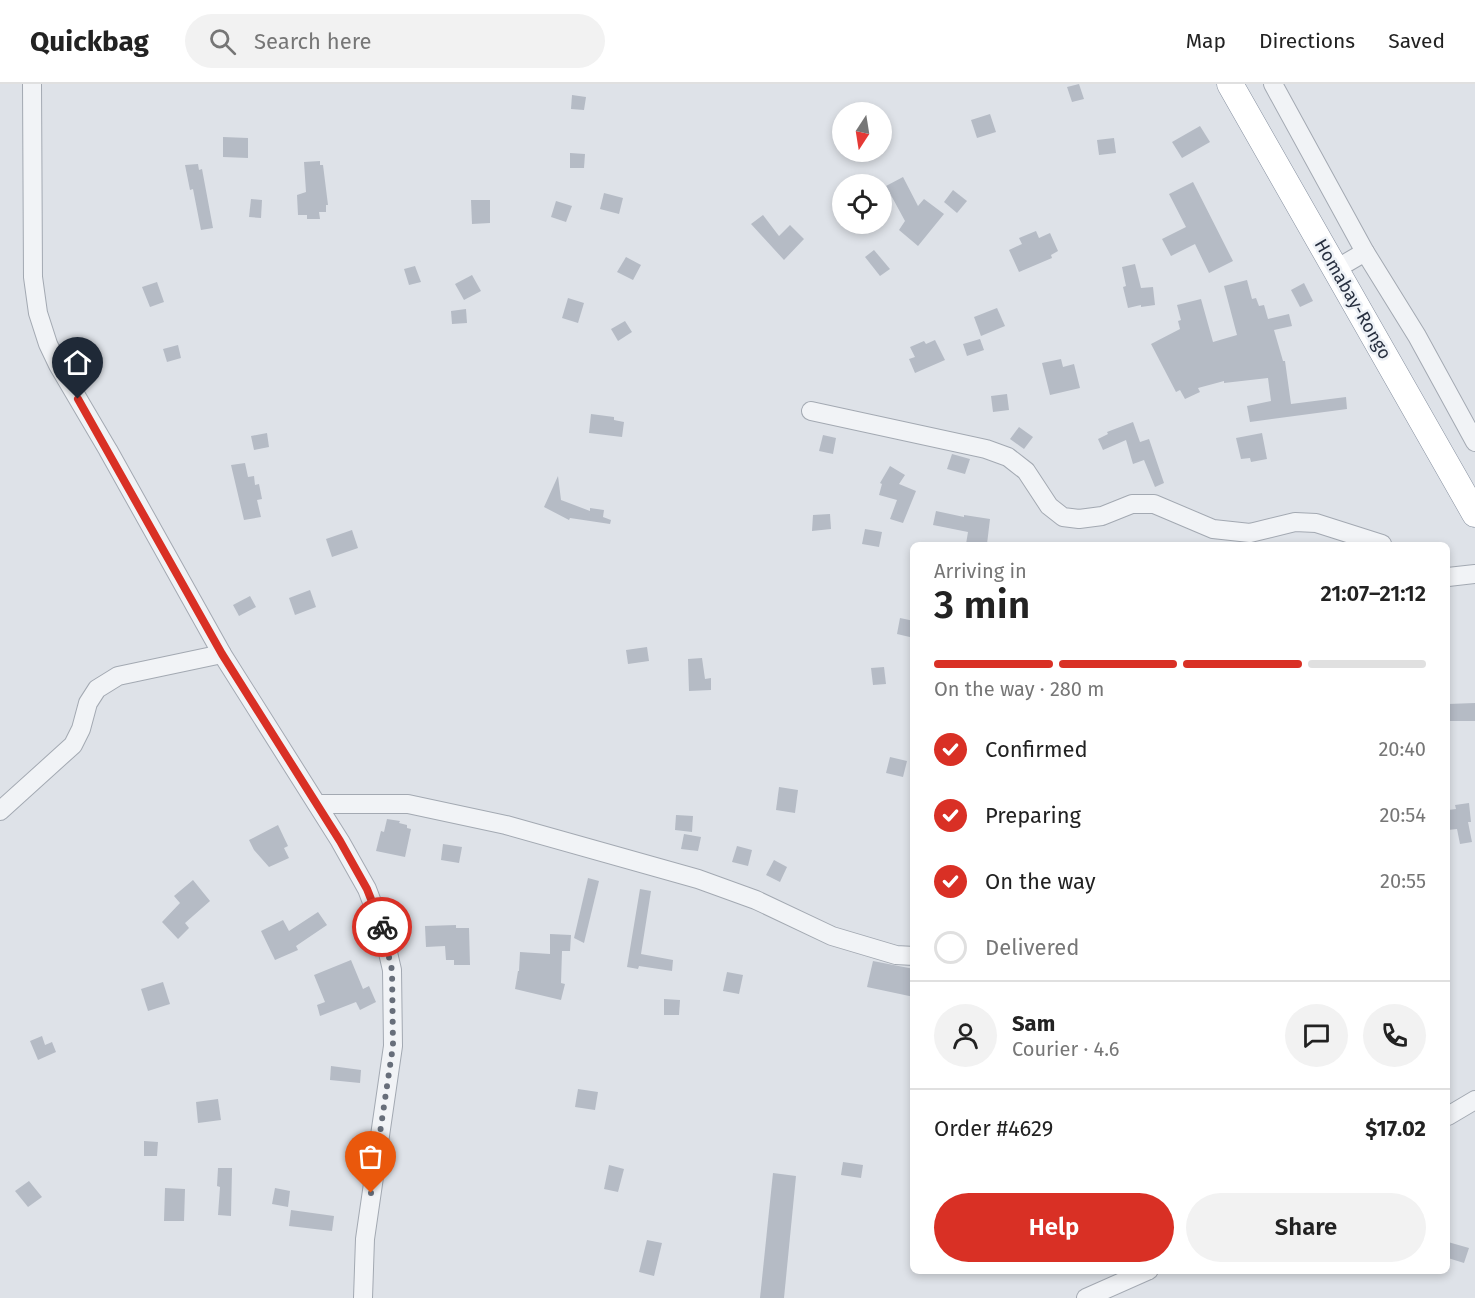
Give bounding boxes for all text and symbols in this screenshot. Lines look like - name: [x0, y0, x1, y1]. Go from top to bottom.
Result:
- search box: [185, 14, 605, 68]
- text: Quickbag: [30, 25, 149, 58]
- icon: search: [206, 25, 239, 58]
- text: Search here: [254, 28, 372, 55]
- text: Map: [1186, 28, 1226, 54]
- text: Directions: [1259, 28, 1355, 54]
- text: Saved: [1388, 28, 1445, 54]
- north arrow: [832, 102, 892, 162]
- map controls: [832, 102, 892, 234]
- button: locate: [832, 174, 892, 234]
- street label: Homabay-Rongo: [1310, 235, 1396, 363]
- pin: [52, 337, 103, 399]
- icon: home: [61, 346, 94, 379]
- text: Arriving in: [934, 559, 1027, 583]
- text: 21:07–21:12: [1321, 580, 1426, 607]
- text: 3 min: [934, 582, 1030, 628]
- text: On the way · 280 m: [934, 677, 1104, 701]
- icon: check: [934, 733, 967, 766]
- text: Confirmed: [985, 736, 1088, 763]
- text: 20:40: [1378, 737, 1426, 761]
- icon: check: [934, 799, 967, 832]
- text: Preparing: [985, 802, 1081, 829]
- text: 20:54: [1379, 803, 1426, 827]
- icon: check: [934, 865, 967, 898]
- text: On the way: [985, 868, 1096, 895]
- text: 20:55: [1380, 869, 1426, 893]
- courier: [352, 897, 412, 957]
- icon: bike: [366, 911, 399, 944]
- text: Delivered: [985, 934, 1080, 961]
- button: person: [934, 1004, 997, 1067]
- button: chat: [1285, 1004, 1348, 1067]
- button: phone: [1363, 1004, 1426, 1067]
- text: Sam: [1012, 1010, 1055, 1037]
- text: Courier · 4.6: [1012, 1037, 1119, 1061]
- text: Order #4629: [934, 1115, 1053, 1142]
- text: $17.02: [1365, 1115, 1426, 1142]
- pin: [345, 1131, 396, 1193]
- icon: bag: [354, 1140, 387, 1173]
- button: Help: [934, 1193, 1174, 1262]
- button: Share: [1186, 1193, 1426, 1262]

